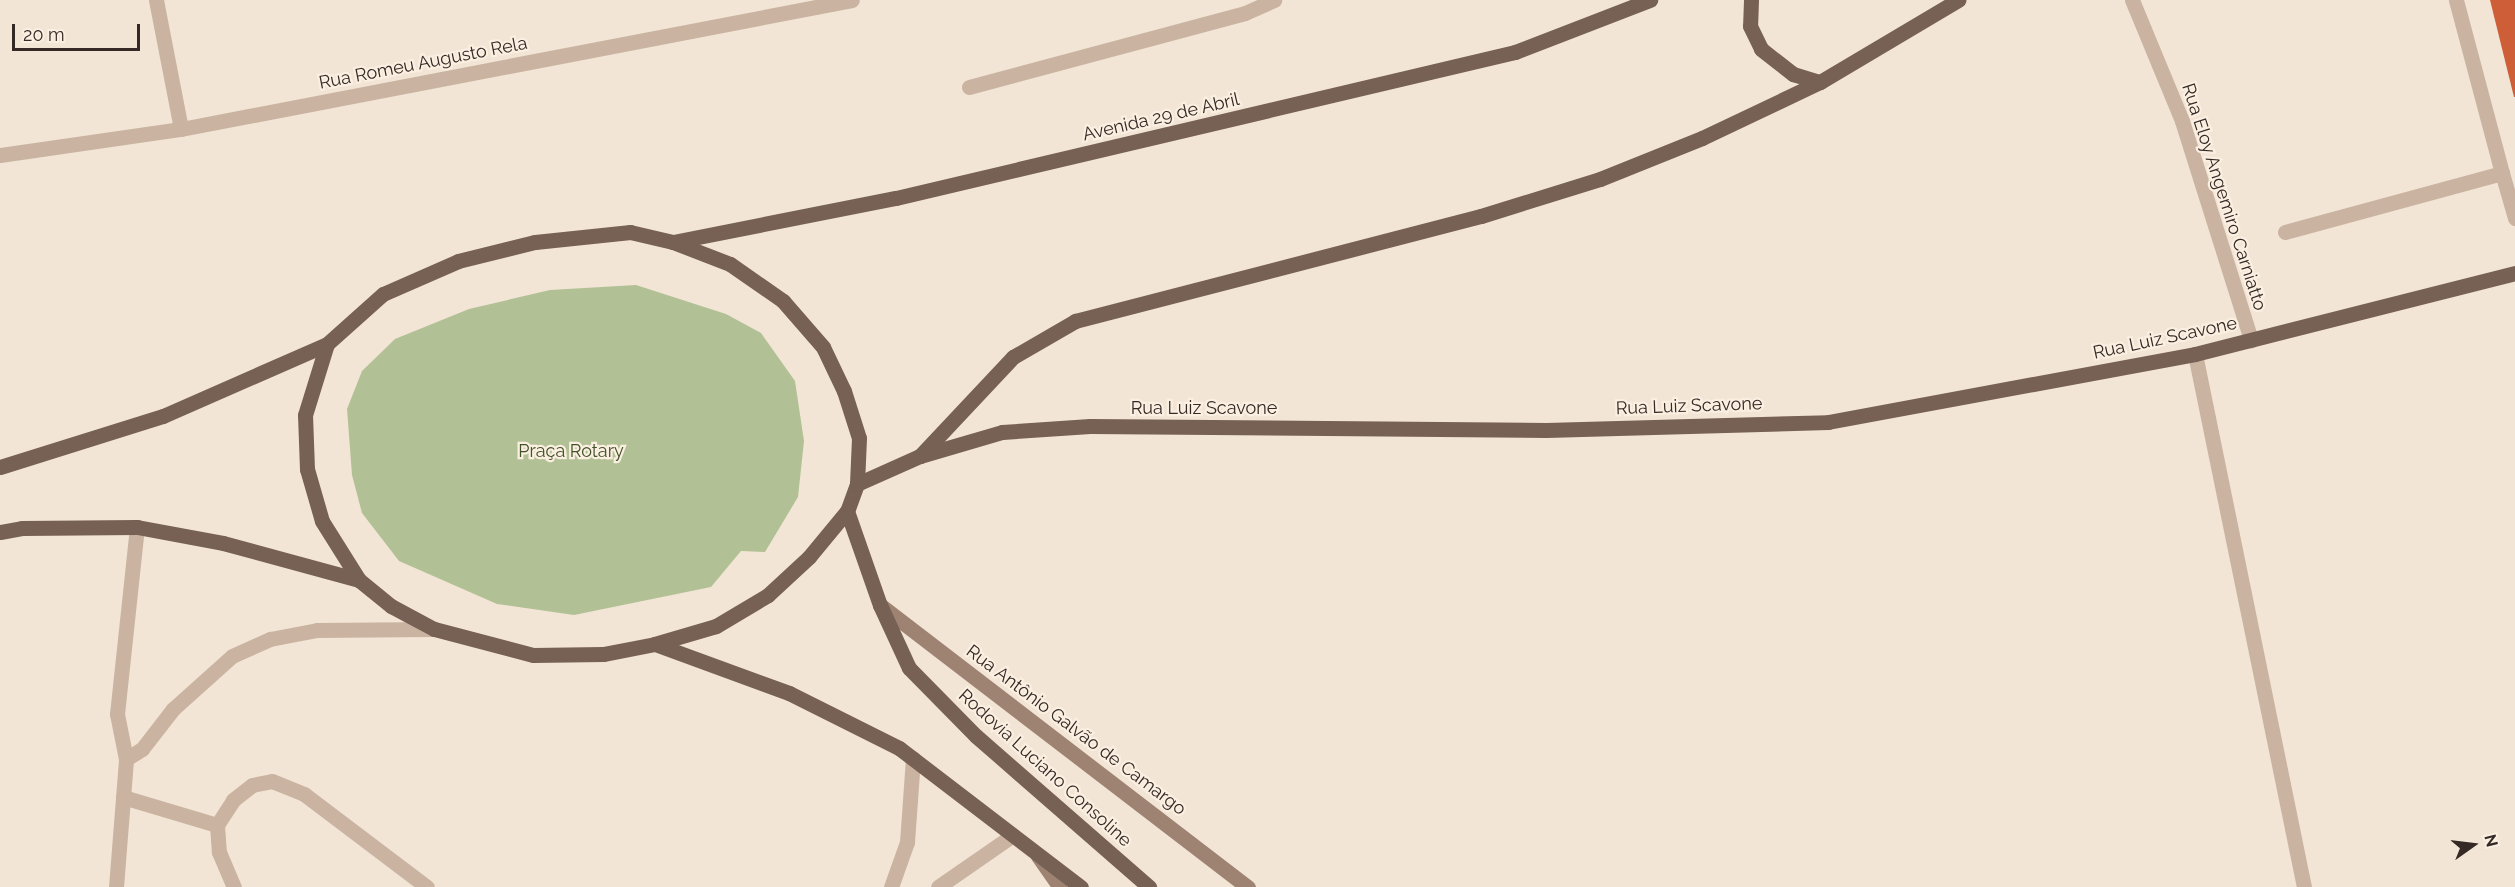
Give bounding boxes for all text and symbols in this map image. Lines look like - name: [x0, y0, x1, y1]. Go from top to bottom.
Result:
- scale bar: [15, 12, 142, 50]
- text: 20 m: [23, 24, 65, 45]
- street label: Rua Romeu Augusto Rela: [317, 32, 529, 94]
- street label: Rua Eloy Angemiro Carniatto: [2177, 80, 2271, 314]
- street label: Avenida 29 de Abril: [1080, 88, 1242, 146]
- street label: Rua Luiz Scavone: [2091, 312, 2239, 364]
- street label: Rua Luiz Scavone: [1615, 393, 1763, 419]
- street label: Rua Luiz Scavone: [1131, 397, 1277, 419]
- park label: Praça Rotary: [518, 440, 624, 462]
- street label: Rua Antônio Galvão de Camargo: [962, 640, 1190, 820]
- street label: Rodovia Luciano Consoline: [954, 685, 1136, 851]
- north arrow: [2443, 815, 2503, 875]
- text: N: [2480, 832, 2502, 849]

